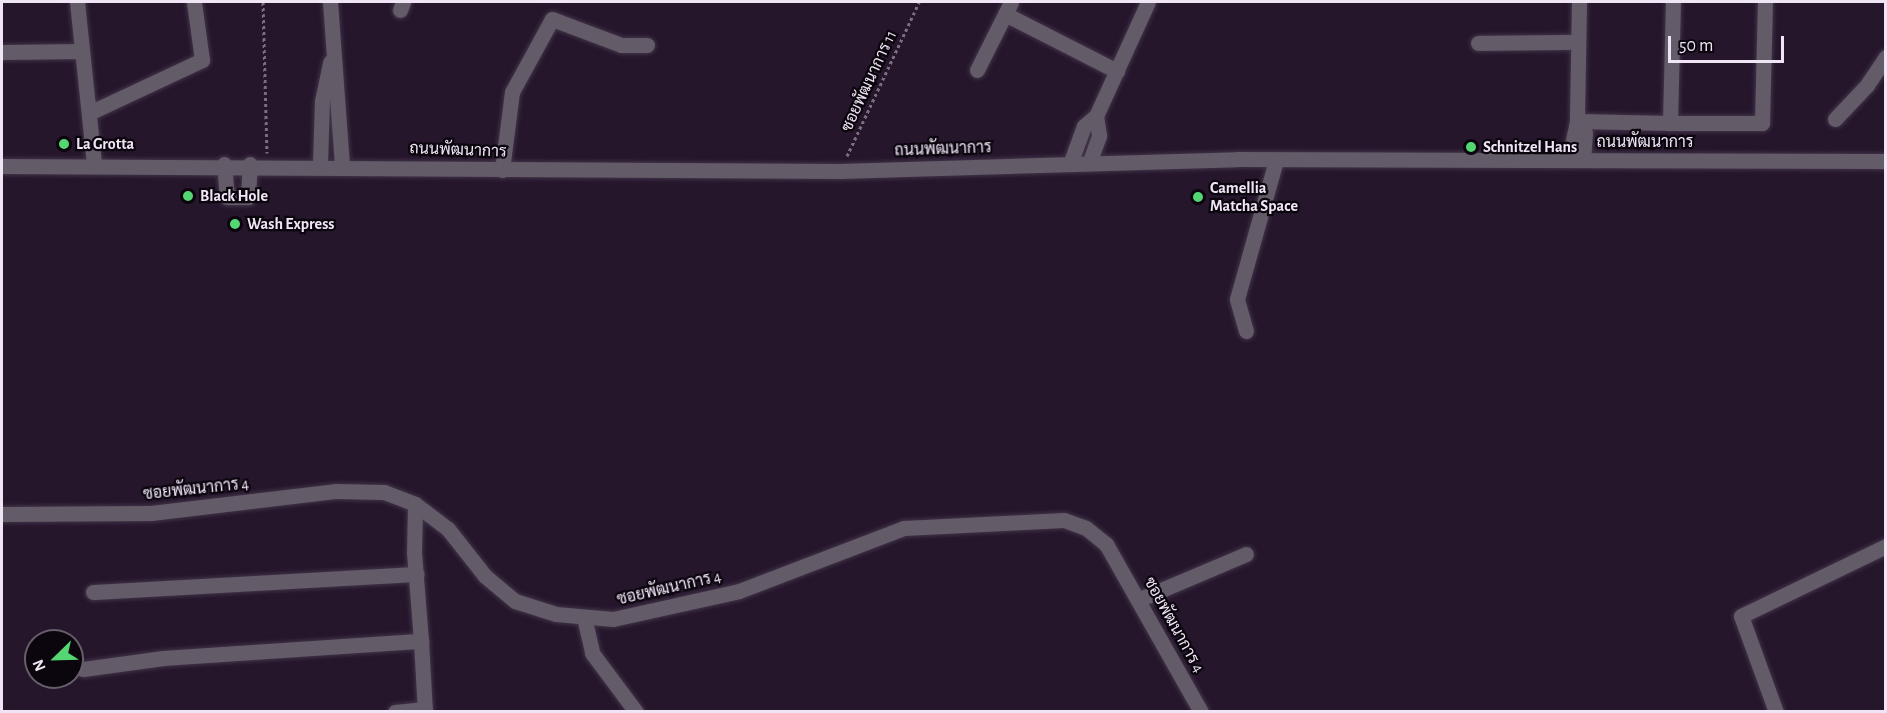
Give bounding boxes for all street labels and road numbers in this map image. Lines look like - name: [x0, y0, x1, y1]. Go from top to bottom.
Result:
- street label: ซอยพัฒนาการ 11: [837, 27, 901, 135]
- street label: ถนนพัฒนาการ: [1596, 132, 1694, 152]
- street label: ถนนพัฒนาการ: [894, 138, 992, 160]
- street label: ถนนพัฒนาการ: [409, 139, 507, 161]
- street label: ซอยพัฒนาการ 4: [142, 474, 250, 504]
- street label: ซอยพัฒนาการ 4: [615, 567, 723, 609]
- street label: ซอยพัฒนาการ 4: [1140, 574, 1208, 676]

